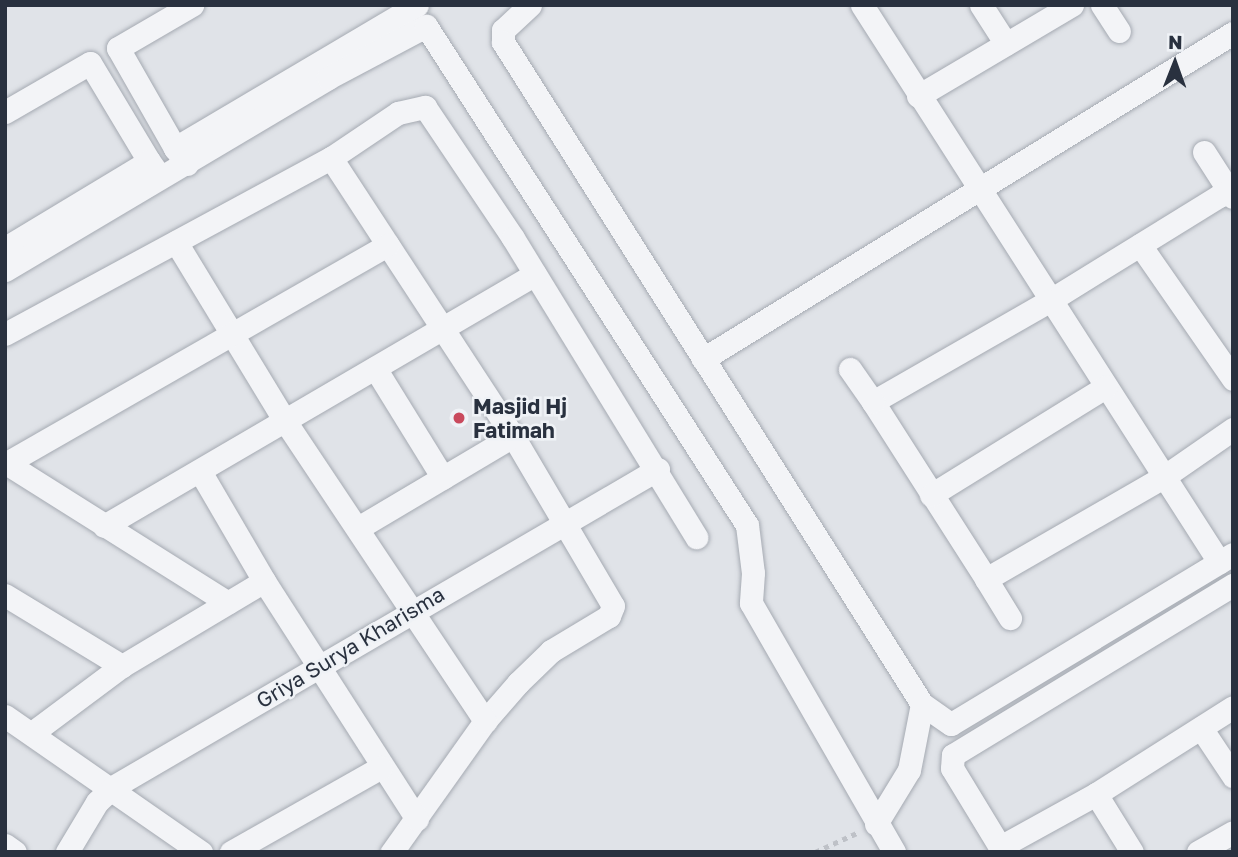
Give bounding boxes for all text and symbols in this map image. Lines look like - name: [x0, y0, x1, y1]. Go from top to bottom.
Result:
- north arrow: [1140, 28, 1210, 98]
- text: N: [1168, 30, 1183, 53]
- place label: Masjid Hj Fatimah: [473, 393, 567, 443]
- marker: Masjid Hj Fatimah: [451, 410, 467, 426]
- street label: Griya Surya Kharisma: [251, 581, 449, 713]

